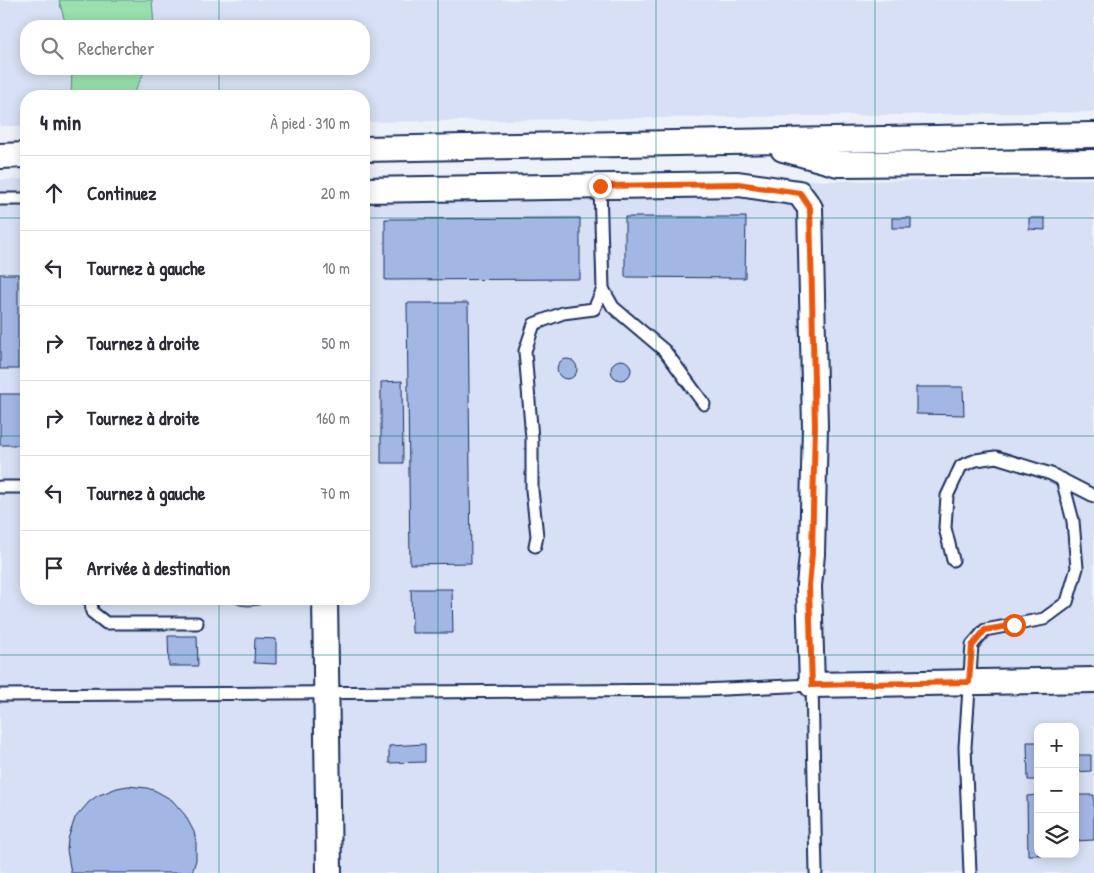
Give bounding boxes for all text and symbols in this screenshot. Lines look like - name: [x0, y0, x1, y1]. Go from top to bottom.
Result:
- search box: [20, 20, 370, 75]
- icon: search: [38, 34, 66, 62]
- text: Rechercher: [78, 35, 155, 61]
- text: 4 min: [40, 108, 81, 137]
- text: À pied · 310 m: [270, 112, 350, 134]
- route end: [589, 175, 612, 198]
- icon: ahead: [40, 179, 68, 207]
- text: Continuez: [87, 180, 156, 206]
- text: 20 m: [321, 182, 350, 204]
- icon: left: [40, 254, 68, 282]
- text: Tournez à gauche: [87, 255, 205, 281]
- text: 10 m: [322, 257, 350, 279]
- icon: right: [40, 329, 68, 357]
- text: Tournez à droite: [87, 330, 200, 356]
- text: 50 m: [322, 332, 350, 354]
- icon: right: [40, 404, 68, 432]
- text: Tournez à droite: [87, 405, 200, 431]
- text: 160 m: [316, 407, 350, 429]
- icon: left: [40, 479, 68, 507]
- text: Tournez à gauche: [87, 480, 205, 506]
- text: 70 m: [320, 482, 350, 504]
- icon: arrive: [40, 554, 68, 582]
- text: Arrivée à destination: [87, 555, 230, 581]
- route start: [1003, 614, 1026, 637]
- map controls: [1034, 723, 1079, 858]
- button: +: [1034, 723, 1079, 768]
- button: −: [1034, 768, 1079, 813]
- button: layers: [1034, 813, 1079, 858]

